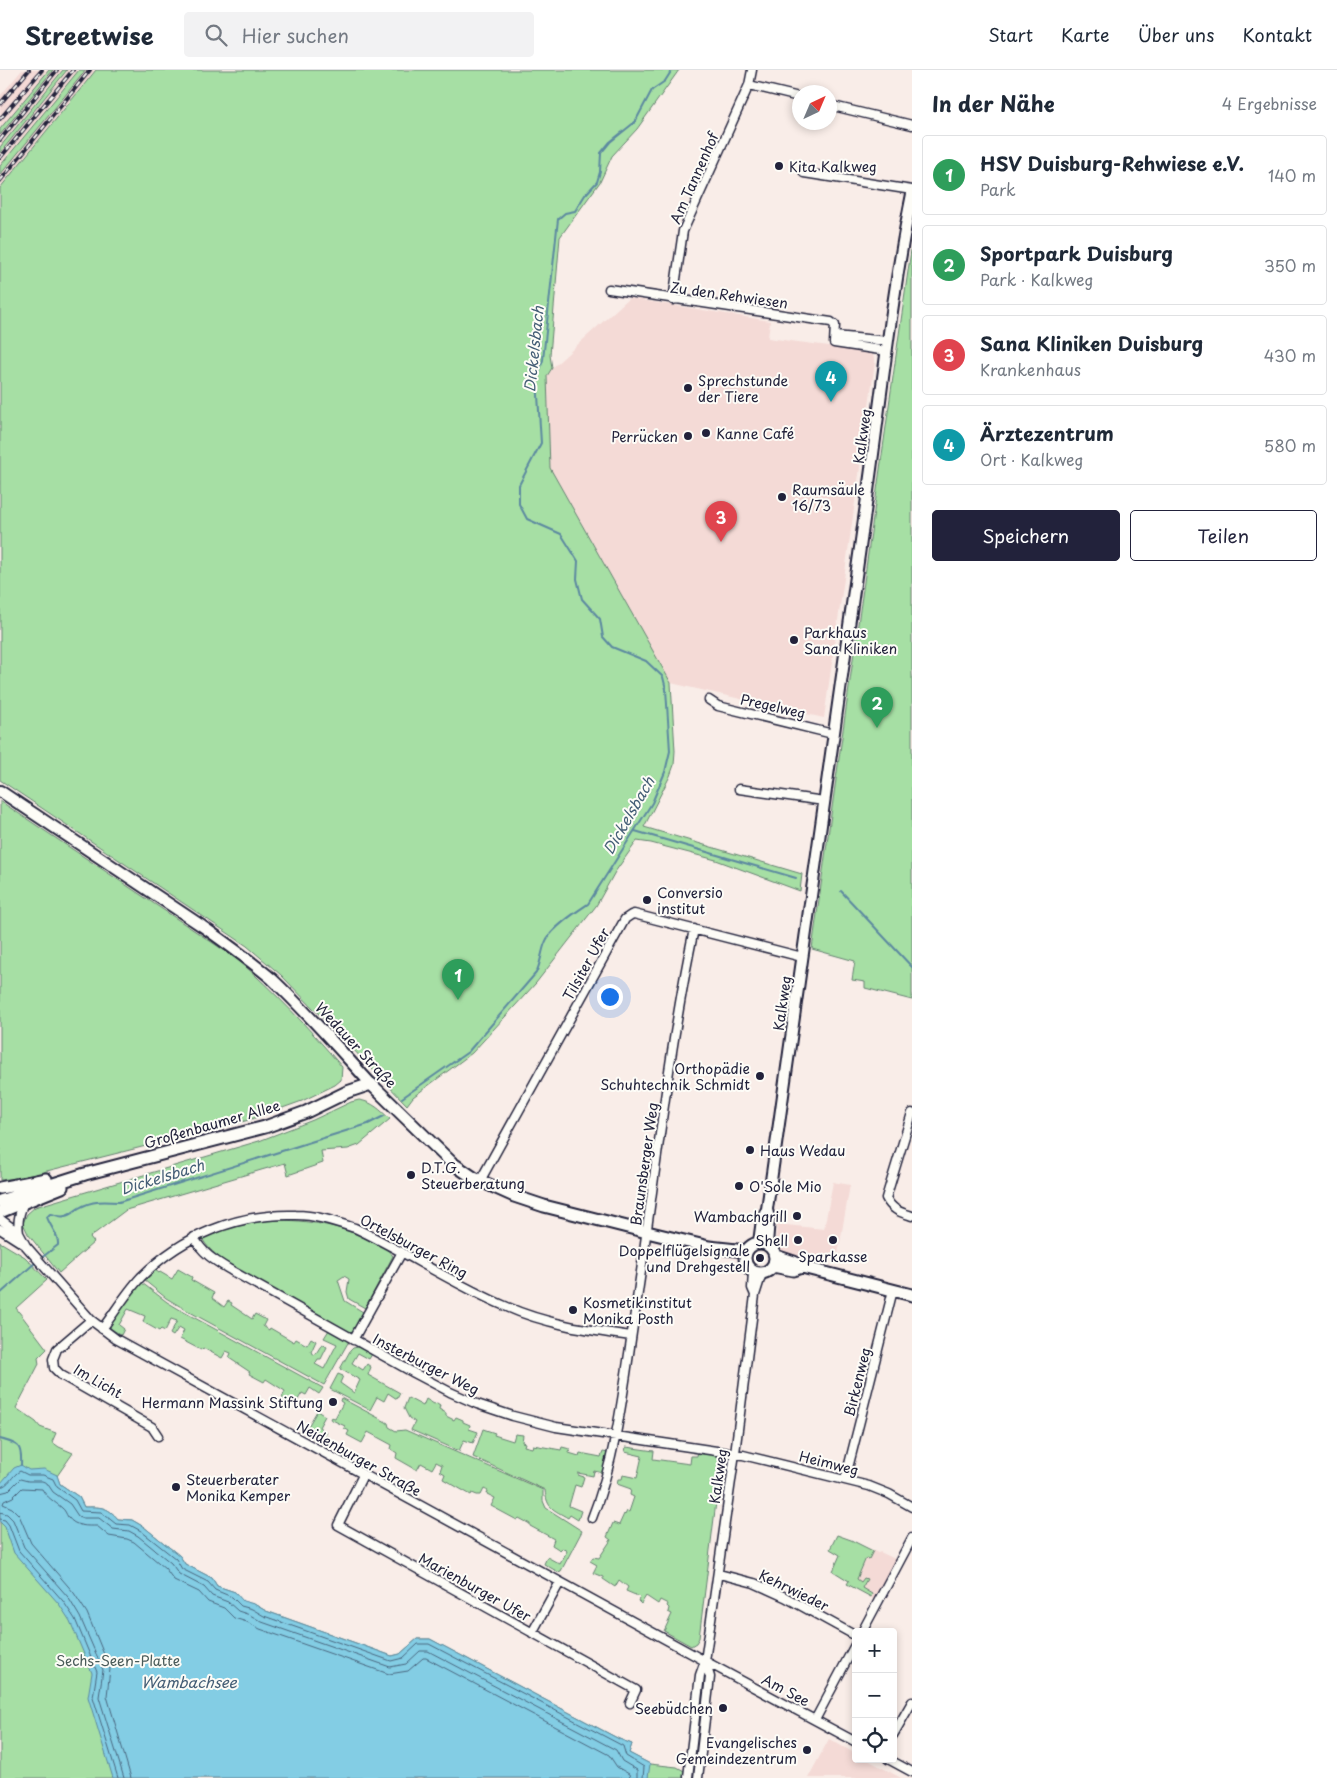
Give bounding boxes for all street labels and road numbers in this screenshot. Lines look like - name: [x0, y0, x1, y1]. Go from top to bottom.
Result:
- street label: Am Tannenhof: [664, 127, 724, 227]
- street label: Zu den Rehwiesen: [669, 276, 789, 314]
- street label: Kalkweg: [848, 407, 876, 465]
- street label: Pregelweg: [738, 688, 808, 724]
- street label: Tilsiter Ufer: [557, 923, 615, 1004]
- street label: Kalkweg: [768, 974, 796, 1032]
- street label: Wedauer Straße: [311, 997, 401, 1093]
- street label: Großenbaumer Allee: [141, 1094, 283, 1153]
- street label: Braunsberger Weg: [625, 1101, 663, 1227]
- street label: Ortelsburger Ring: [357, 1209, 471, 1283]
- street label: Insterburger Weg: [369, 1328, 483, 1400]
- street label: Birkenweg: [838, 1345, 876, 1419]
- street label: Im Licht: [70, 1359, 126, 1403]
- street label: Neidenburger Straße: [293, 1415, 425, 1501]
- street label: Heimweg: [797, 1445, 861, 1481]
- street label: Kalkweg: [704, 1447, 732, 1505]
- street label: Marienburger Ufer: [415, 1547, 535, 1627]
- street label: Kehrwieder: [755, 1564, 833, 1616]
- street label: Am See: [758, 1669, 814, 1711]

